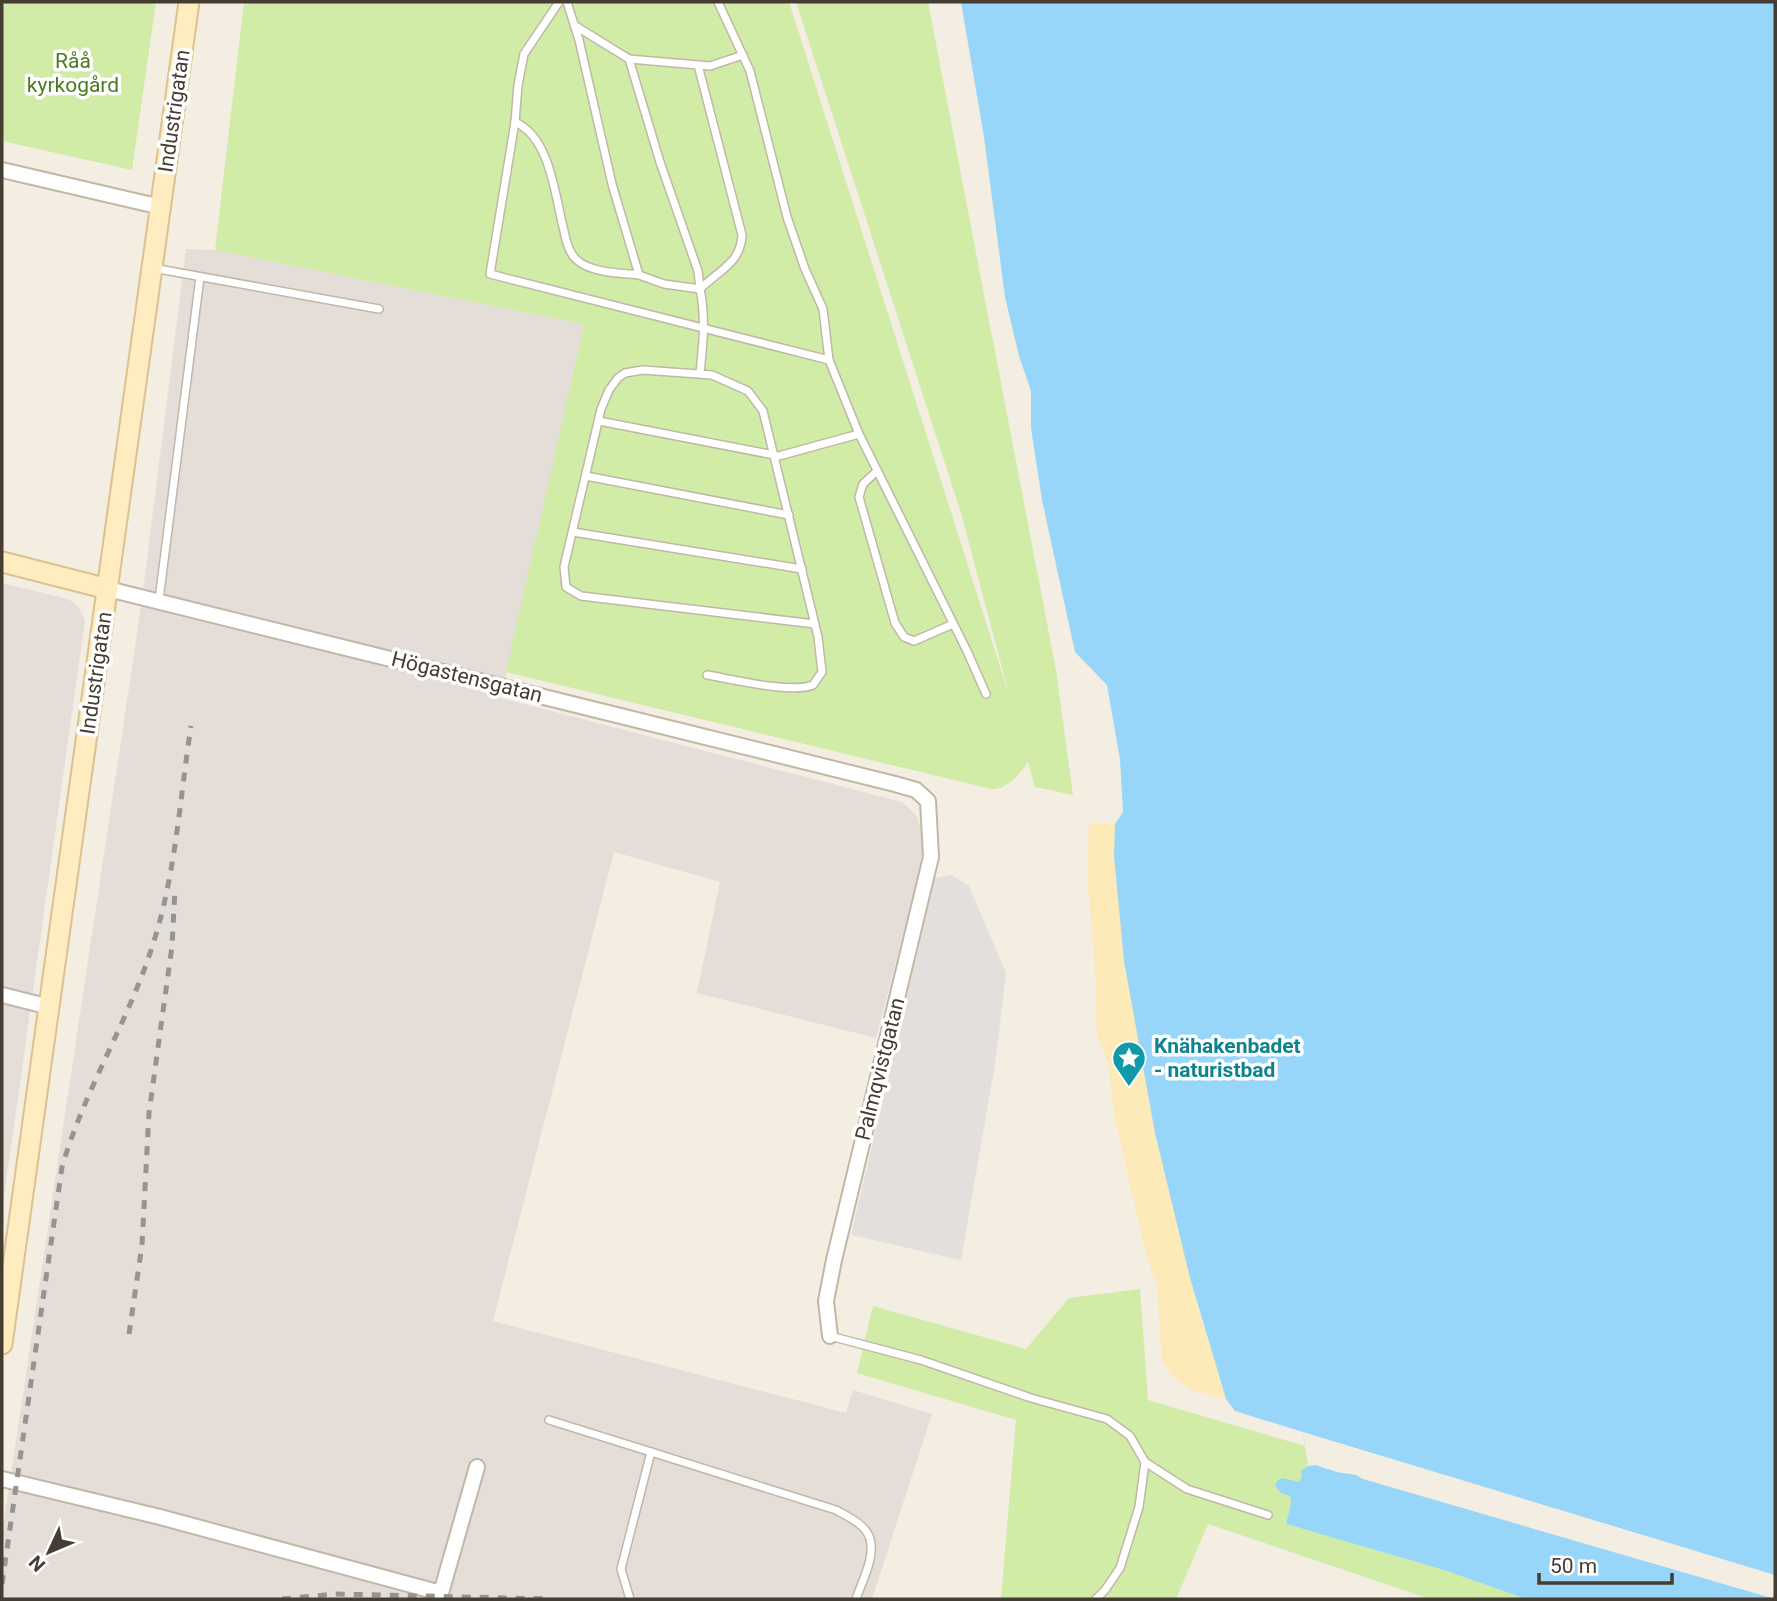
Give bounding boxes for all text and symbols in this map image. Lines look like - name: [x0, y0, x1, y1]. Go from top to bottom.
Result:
- street label: Industrigatan: [154, 48, 194, 174]
- park label: Råå kyrkogård: [27, 49, 119, 97]
- street label: Industrigatan: [76, 610, 116, 736]
- street label: Högastensgatan: [389, 647, 545, 707]
- street label: Palmqvistgatan: [851, 995, 909, 1143]
- place label: Knähakenbadet - naturistbad: [1154, 1034, 1301, 1082]
- place icon: Knähakenbadet - naturistbad: [1110, 1039, 1148, 1088]
- north arrow: [14, 1517, 84, 1587]
- scale bar: [1539, 1542, 1672, 1586]
- text: N: [24, 1551, 50, 1576]
- text: 50 m: [1550, 1554, 1597, 1578]

